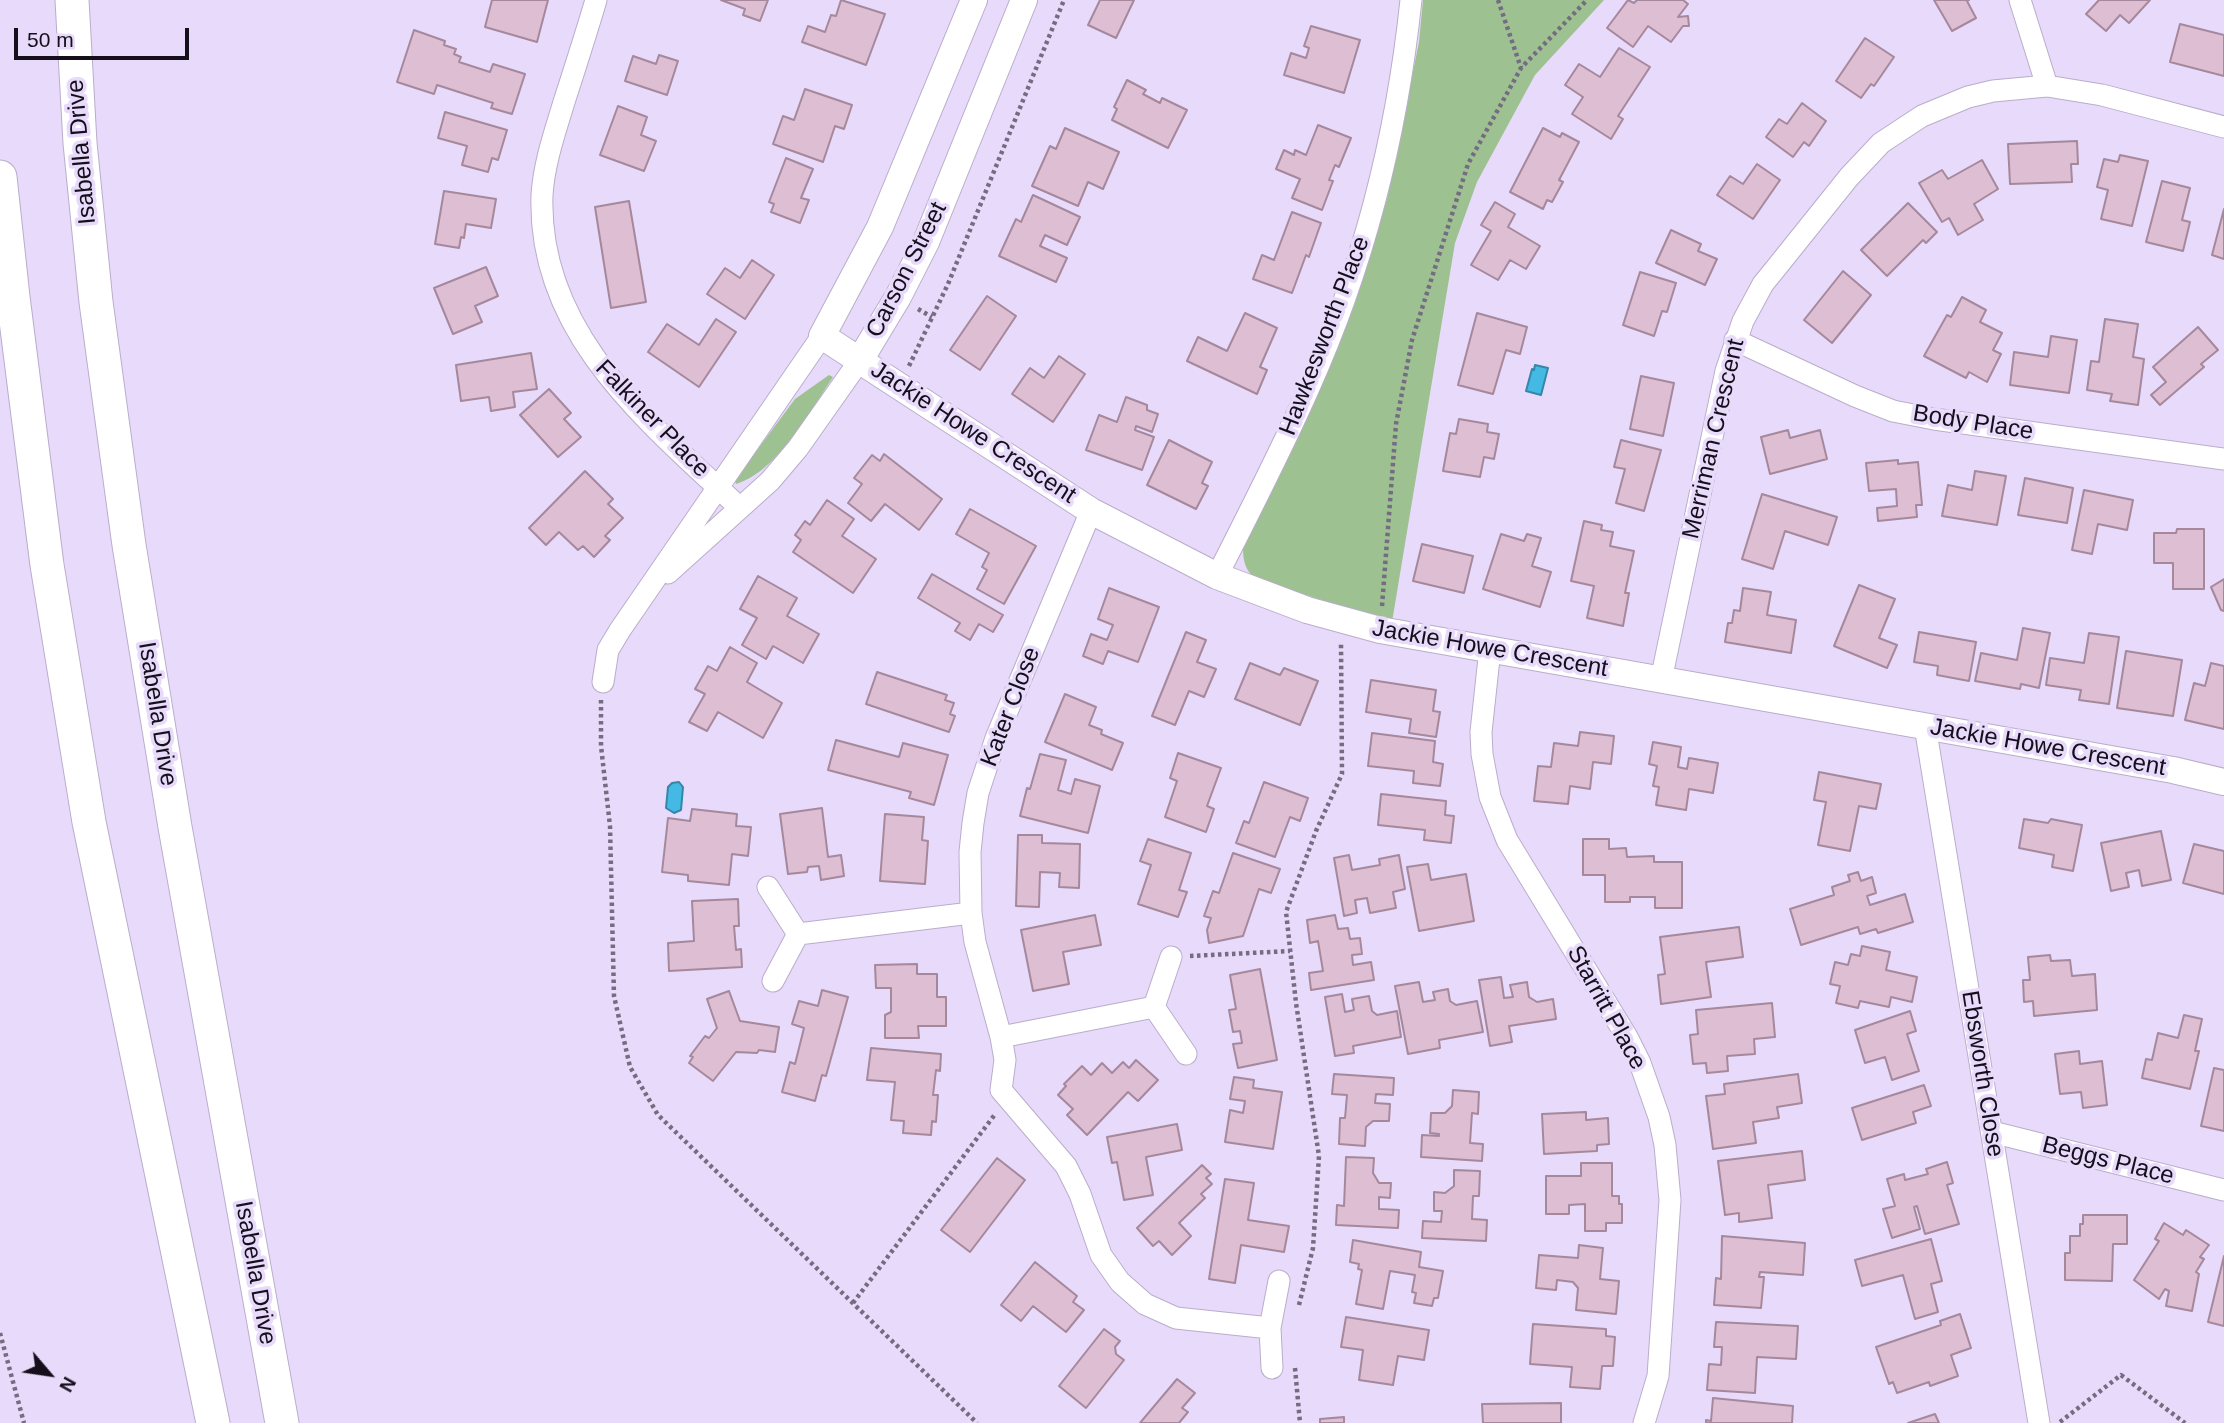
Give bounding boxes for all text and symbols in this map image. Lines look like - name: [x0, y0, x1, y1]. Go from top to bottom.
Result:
- scale bar: [18, 14, 192, 58]
- text: 50 m: [27, 28, 74, 51]
- street label: Isabella Drive: [61, 78, 103, 226]
- street label: Carson Street: [861, 197, 953, 343]
- street label: Hawkesworth Place: [1274, 232, 1376, 440]
- street label: Merriman Crescent: [1677, 336, 1751, 542]
- street label: Falkiner Place: [589, 354, 715, 484]
- street label: Jackie Howe Crescent: [865, 356, 1081, 510]
- street label: Body Place: [1911, 399, 2035, 447]
- street label: Jackie Howe Crescent: [1370, 614, 1610, 684]
- street label: Isabella Drive: [131, 640, 183, 788]
- street label: Kater Close: [975, 643, 1047, 771]
- street label: Jackie Howe Crescent: [1928, 713, 2168, 783]
- street label: Starritt Place: [1560, 941, 1652, 1075]
- street label: Ebsworth Close: [1955, 989, 2009, 1159]
- street label: Beggs Place: [2039, 1131, 2177, 1191]
- street label: Isabella Drive: [228, 1199, 282, 1347]
- north arrow: [14, 1339, 84, 1409]
- text: N: [55, 1373, 80, 1396]

